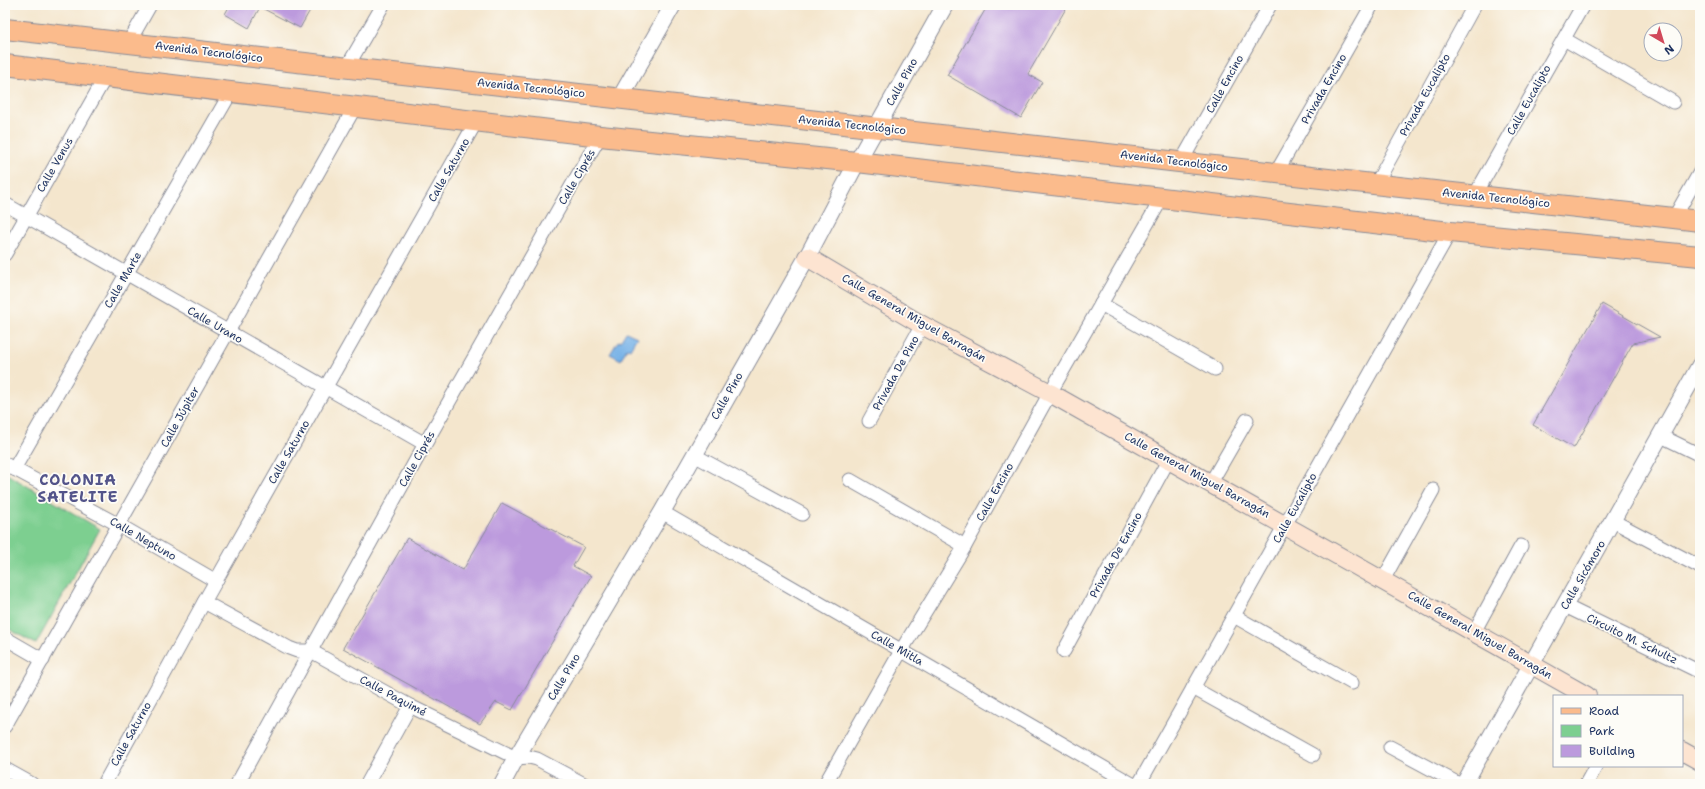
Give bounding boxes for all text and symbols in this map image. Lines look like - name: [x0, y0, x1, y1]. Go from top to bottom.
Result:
- north arrow: [1643, 22, 1683, 62]
- street label: Avenida Tecnológico: [154, 38, 264, 66]
- text: N: [1661, 41, 1677, 58]
- street label: Privada Encino: [1298, 51, 1350, 127]
- street label: Privada Eucalipto: [1396, 51, 1454, 139]
- street label: Calle Encino: [1203, 52, 1247, 116]
- street label: Calle Pino: [883, 55, 921, 109]
- street label: Calle Eucalipto: [1503, 62, 1555, 138]
- street label: Avenida Tecnológico: [476, 75, 586, 101]
- street label: Avenida Tecnológico: [797, 112, 907, 138]
- street label: Calle Venus: [33, 135, 77, 195]
- street label: Calle Saturno: [425, 135, 474, 205]
- street label: Calle Ciprés: [555, 146, 599, 208]
- street label: Avenida Tecnológico: [1119, 147, 1229, 175]
- street label: Avenida Tecnológico: [1441, 185, 1551, 211]
- street label: Calle Marte: [101, 249, 145, 311]
- street label: Calle General Miguel Barragán: [839, 270, 989, 366]
- street label: Calle Urano: [184, 303, 246, 347]
- street label: Privada De Pino: [869, 332, 923, 413]
- street label: Calle Pino: [707, 369, 747, 422]
- street label: Calle Júpiter: [157, 384, 203, 450]
- street label: Calle Saturno: [265, 417, 314, 487]
- street label: Calle Ciprés: [395, 428, 439, 490]
- street label: Calle General Miguel Barragán: [1121, 429, 1273, 522]
- street label: Calle Encino: [973, 460, 1017, 524]
- district label: COLONIA SATELITE: [38, 470, 119, 507]
- street label: Calle Eucalipto: [1269, 470, 1321, 546]
- street label: Privada De Encino: [1086, 509, 1146, 601]
- street label: Calle Neptuno: [107, 514, 179, 564]
- street label: Calle Sicómoro: [1557, 537, 1609, 613]
- street label: Calle General Miguel Barragán: [1405, 587, 1555, 683]
- street label: Circuito M. Schultz: [1584, 610, 1680, 668]
- street label: Calle Mitla: [868, 627, 926, 669]
- street label: Calle Pino: [544, 650, 584, 703]
- street label: Calle Paquimé: [357, 672, 429, 720]
- legend: [1553, 695, 1683, 767]
- street label: Calle Saturno: [107, 699, 155, 769]
- text: Road: [1589, 703, 1620, 719]
- text: Park: [1589, 723, 1615, 739]
- text: Building: [1589, 743, 1635, 759]

